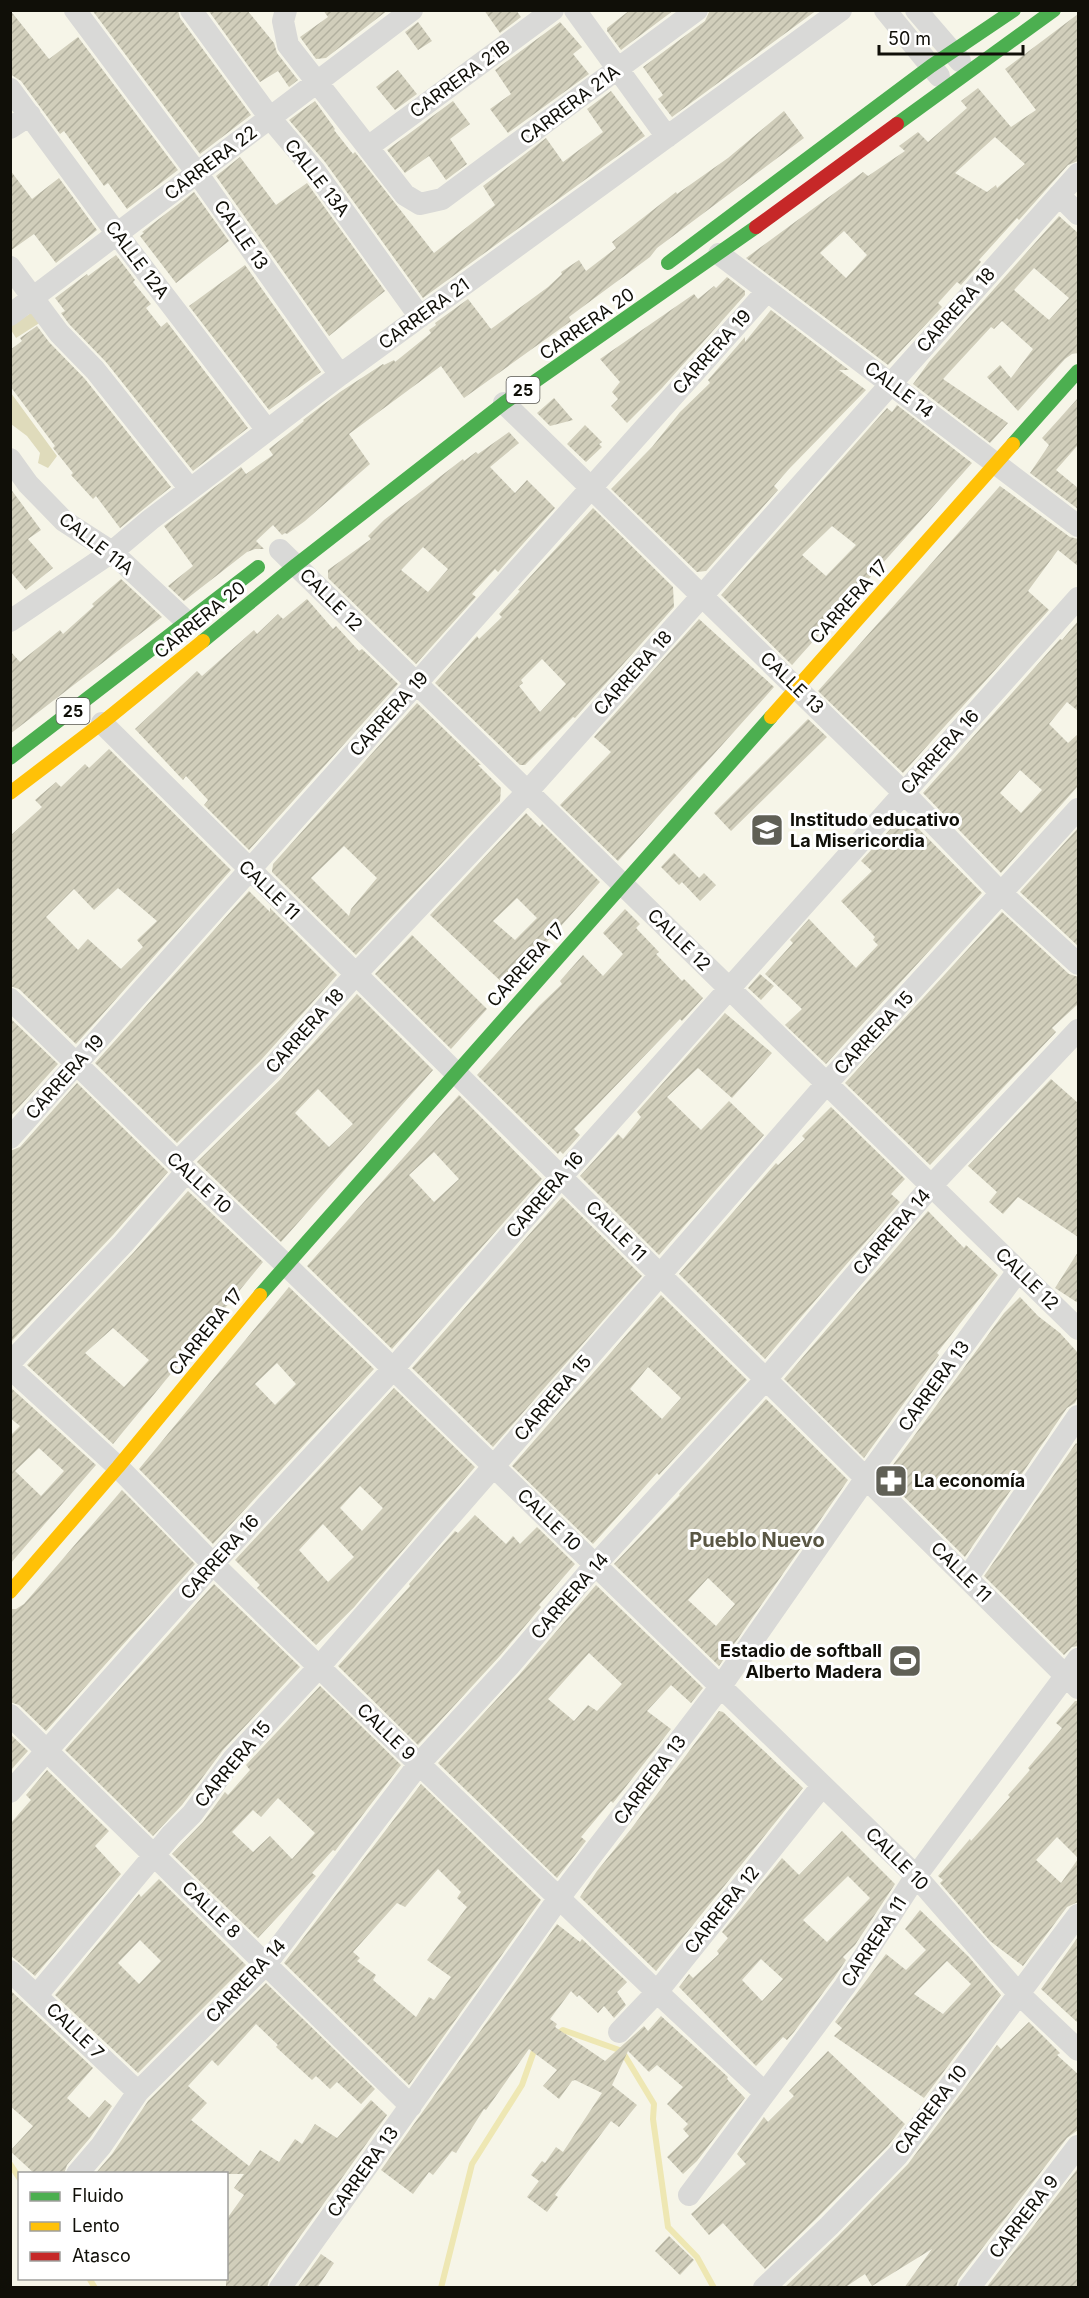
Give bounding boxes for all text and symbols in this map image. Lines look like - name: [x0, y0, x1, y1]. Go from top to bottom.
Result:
- scale bar: [879, 18, 1023, 56]
- text: 50 m: [888, 28, 931, 49]
- street label: CARRERA 21B: [406, 35, 514, 122]
- street label: CARRERA 21A: [516, 60, 624, 149]
- street label: CARRERA 22: [160, 121, 261, 204]
- street label: CALLE 13A: [281, 135, 354, 221]
- street label: CALLE 13: [210, 196, 273, 273]
- street label: CALLE 12A: [101, 217, 174, 303]
- street label: CARRERA 18: [912, 263, 999, 356]
- street label: CARRERA 21: [374, 274, 473, 353]
- street label: CARRERA 20: [535, 283, 638, 364]
- street label: CARRERA 19: [668, 305, 755, 398]
- street label: CALLE 14: [861, 357, 938, 422]
- road number: 25: [506, 377, 540, 403]
- street label: CALLE 11A: [55, 508, 138, 579]
- street label: CARRERA 17: [805, 555, 892, 648]
- street label: CALLE 12: [296, 564, 367, 635]
- street label: CARRERA 20: [150, 577, 249, 663]
- street label: CARRERA 18: [589, 626, 676, 719]
- street label: CALLE 13: [756, 647, 828, 718]
- street label: CARRERA 19: [345, 667, 432, 760]
- road number: 25: [56, 698, 90, 724]
- street label: CARRERA 16: [896, 705, 983, 798]
- place label: Institudo educativo La Misericordia: [790, 809, 960, 851]
- school or university icon: Institudo educativo La Misericordia: [749, 812, 785, 848]
- street label: CALLE 11: [235, 856, 304, 924]
- street label: CALLE 12: [643, 904, 715, 975]
- street label: CARRERA 17: [482, 918, 569, 1011]
- street label: CARRERA 18: [261, 984, 348, 1077]
- street label: CARRERA 15: [830, 987, 918, 1079]
- street label: CARRERA 19: [21, 1030, 108, 1123]
- street label: CARRERA 16: [502, 1147, 588, 1242]
- street label: CALLE 10: [163, 1148, 236, 1218]
- street label: CARRERA 14: [849, 1184, 935, 1279]
- street label: CALLE 11: [582, 1196, 651, 1265]
- street label: CALLE 12: [991, 1243, 1063, 1314]
- street label: CARRERA 17: [164, 1284, 247, 1379]
- street label: CARRERA 13: [894, 1336, 973, 1435]
- street label: CARRERA 15: [510, 1351, 595, 1445]
- pharmacy icon: La economía: [873, 1463, 909, 1499]
- place label: La economía: [914, 1470, 1025, 1491]
- street label: CALLE 10: [513, 1484, 585, 1555]
- street label: CARRERA 16: [176, 1510, 263, 1603]
- district label: Pueblo Nuevo: [689, 1528, 825, 1552]
- street label: CALLE 11: [927, 1537, 996, 1606]
- street label: CARRERA 14: [527, 1548, 613, 1643]
- place label: Estadio de softball Alberto Madera: [720, 1640, 882, 1682]
- sports icon: Estadio de softball Alberto Madera: [887, 1643, 923, 1679]
- street label: CALLE 9: [353, 1699, 420, 1764]
- street label: CARRERA 15: [190, 1716, 275, 1811]
- street label: CARRERA 13: [609, 1731, 690, 1829]
- street label: CALLE 10: [862, 1823, 933, 1894]
- street label: CARRERA 12: [680, 1862, 763, 1958]
- street label: CALLE 8: [178, 1877, 245, 1942]
- street label: CARRERA 11: [837, 1893, 910, 1991]
- street label: CARRERA 14: [201, 1934, 290, 2027]
- street label: CALLE 7: [42, 1998, 108, 2063]
- street label: CARRERA 10: [890, 2061, 971, 2159]
- street label: CARRERA 13: [323, 2122, 402, 2221]
- street label: CARRERA 9: [985, 2171, 1062, 2262]
- legend: [18, 2172, 228, 2280]
- text: Fluido: [72, 2185, 124, 2206]
- text: Lento: [72, 2215, 120, 2236]
- text: Atasco: [72, 2245, 131, 2266]

